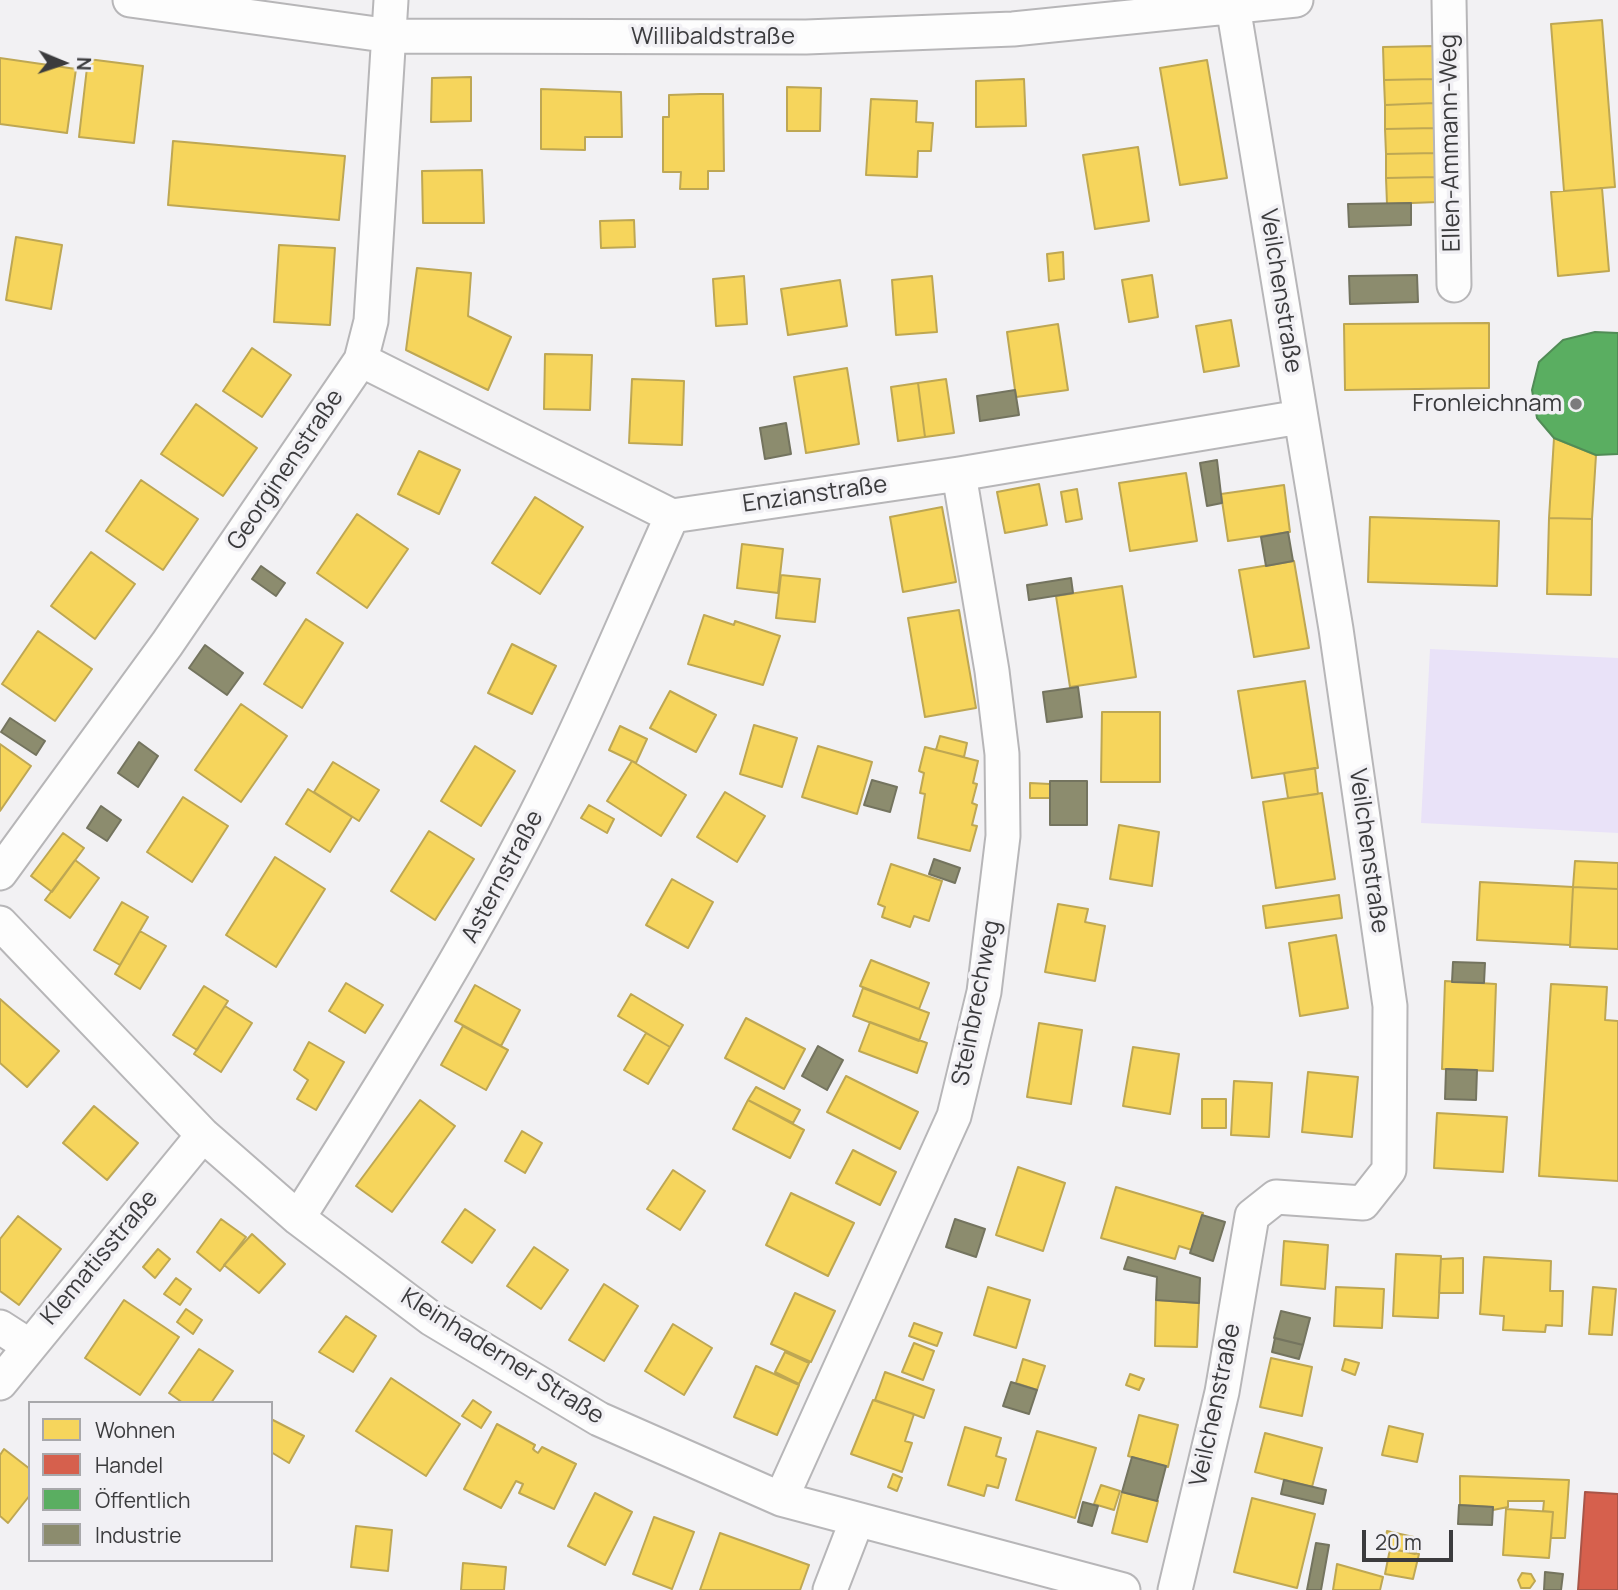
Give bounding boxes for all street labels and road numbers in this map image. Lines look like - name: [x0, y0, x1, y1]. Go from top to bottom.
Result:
- street label: Willibaldstraße: [631, 23, 795, 51]
- street label: Ellen-Ammann-Weg: [1435, 34, 1467, 252]
- street label: Veilchenstraße: [1253, 207, 1307, 375]
- street label: Georginenstraße: [222, 384, 350, 556]
- street label: Enzianstraße: [741, 471, 889, 519]
- street label: Veilchenstraße: [1342, 767, 1394, 935]
- street label: Asternstraße: [456, 806, 550, 948]
- street label: Steinbrechweg: [947, 918, 1007, 1088]
- street label: Klematisstraße: [35, 1185, 165, 1331]
- street label: Kleinhaderner Straße: [395, 1283, 609, 1431]
- street label: Veilchenstraße: [1185, 1321, 1247, 1489]

